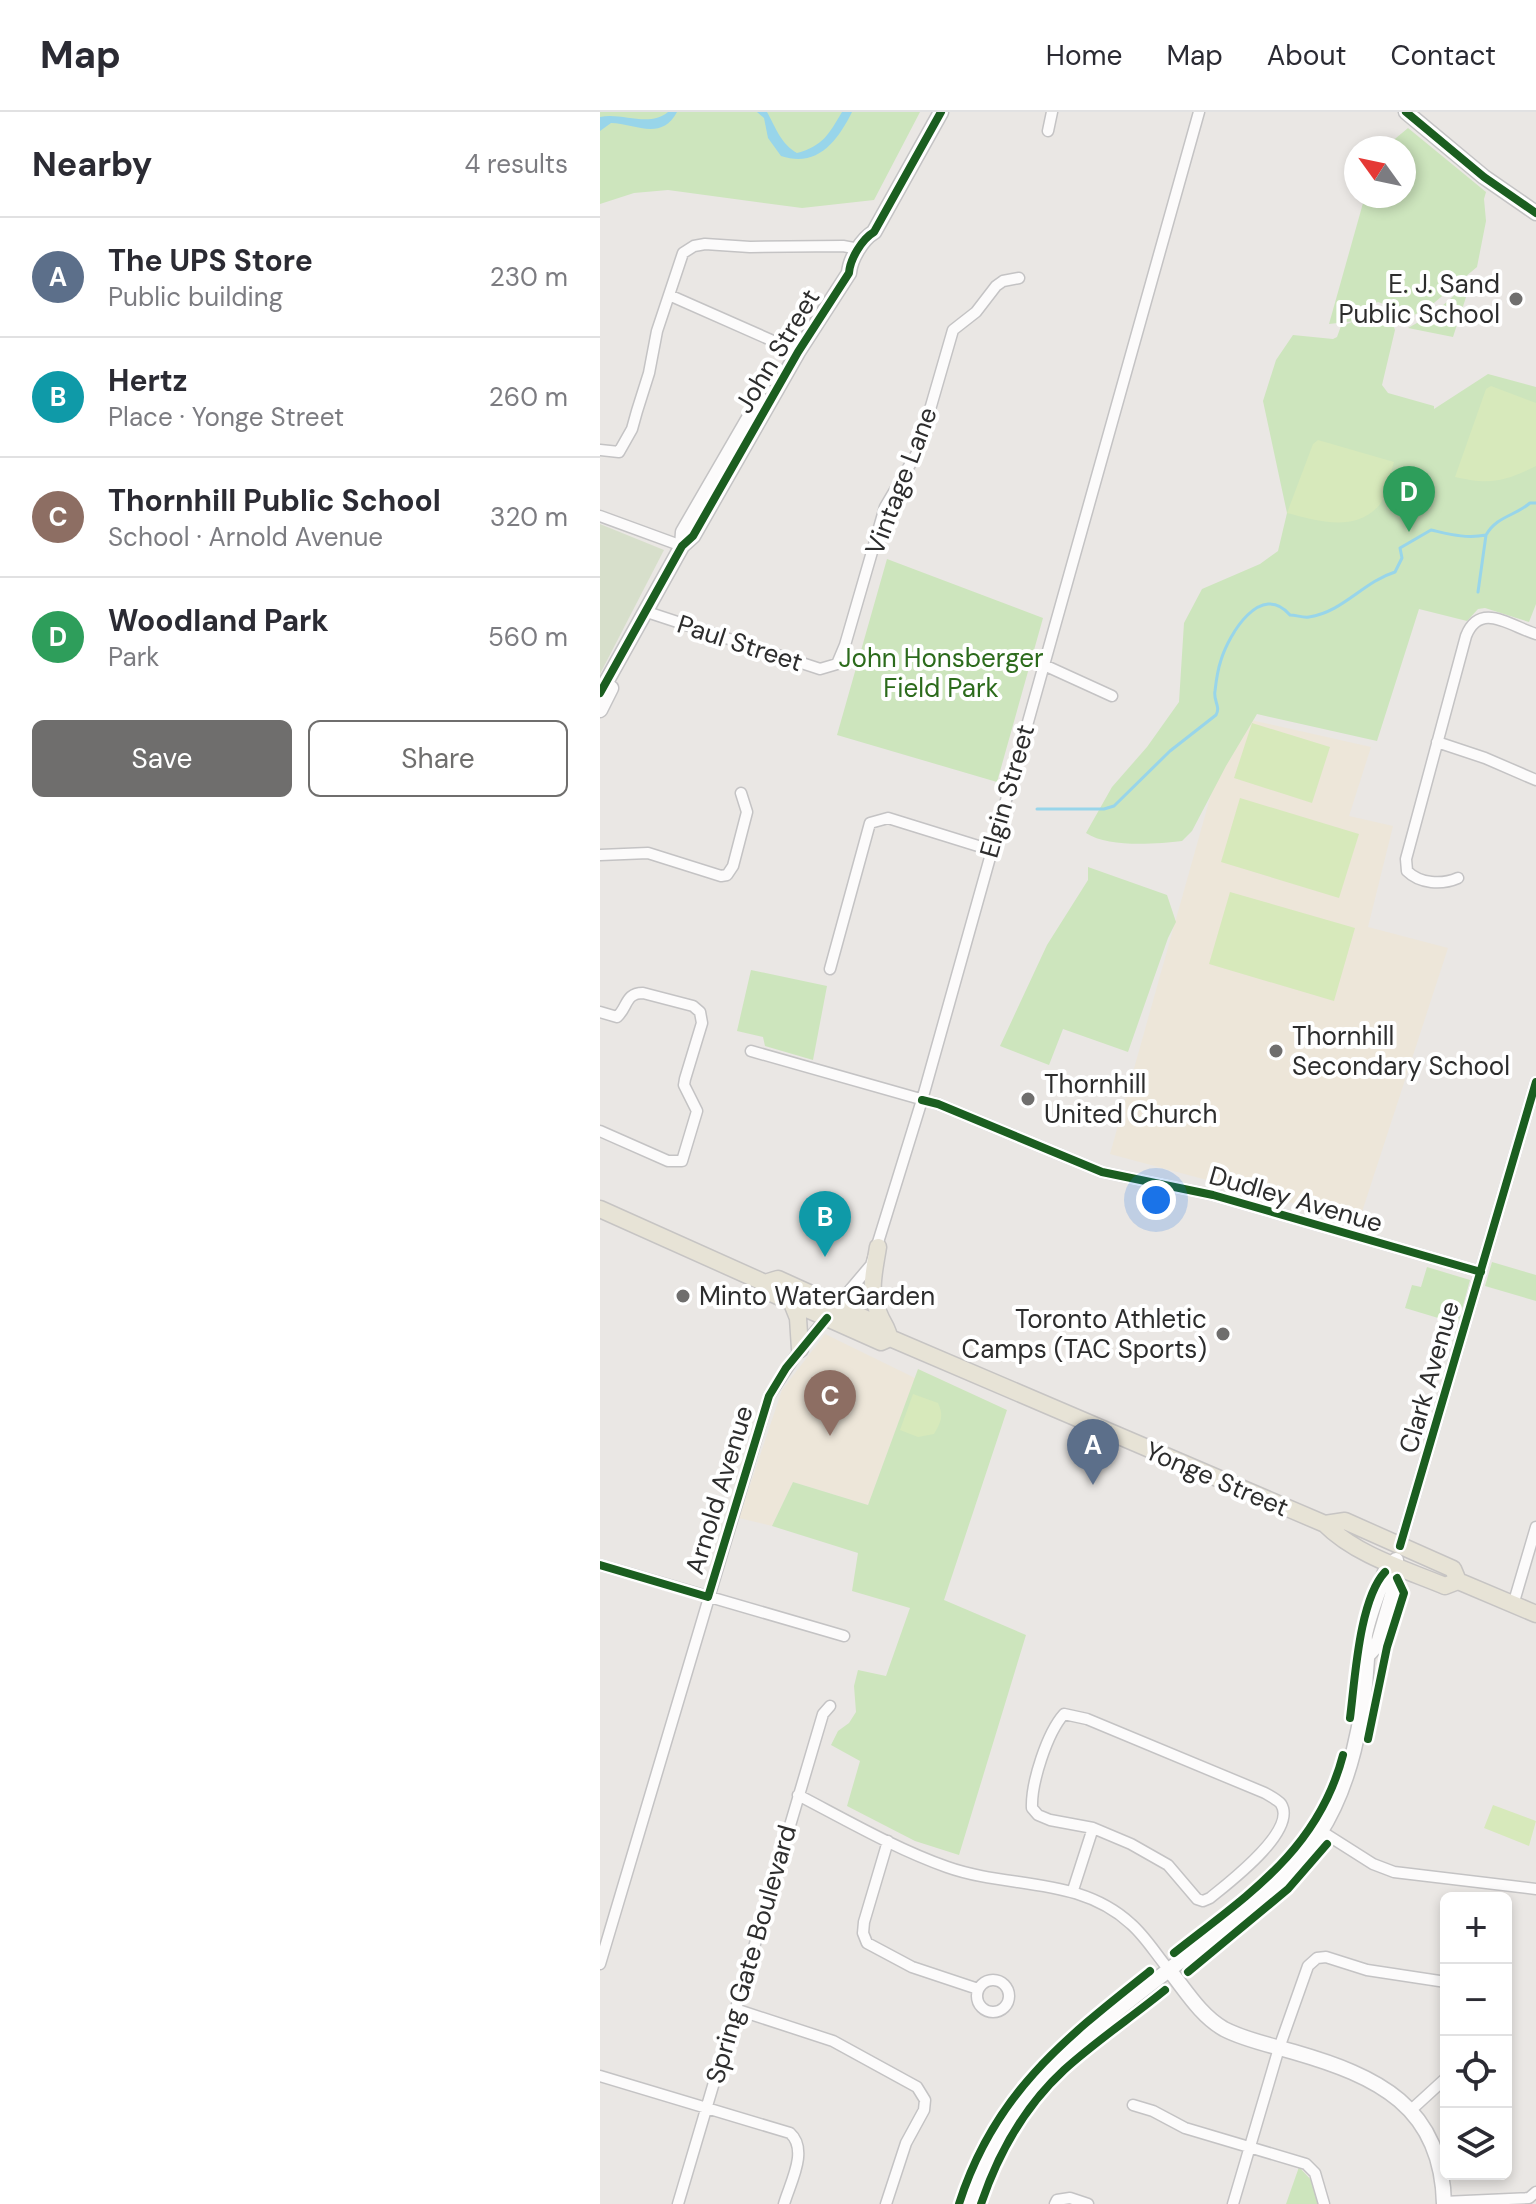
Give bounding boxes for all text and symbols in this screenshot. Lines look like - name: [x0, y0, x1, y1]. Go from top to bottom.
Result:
- text: Map: [40, 30, 121, 80]
- text: Home: [1046, 37, 1122, 74]
- text: Map: [1166, 37, 1223, 74]
- text: About: [1267, 37, 1346, 74]
- text: Contact: [1390, 37, 1496, 74]
- north arrow: [1344, 136, 1416, 208]
- text: Nearby: [32, 142, 152, 187]
- text: 4 results: [464, 147, 568, 181]
- text: The UPS Store: [108, 241, 313, 280]
- text: A: [49, 260, 67, 294]
- text: 230 m: [490, 260, 568, 294]
- place label: E. J. Sand Public School: [1338, 267, 1500, 331]
- text: Public building: [108, 280, 283, 314]
- street label: John Street: [727, 283, 827, 419]
- marker: E. J. Sand Public School: [1507, 290, 1525, 308]
- text: Hertz: [108, 361, 187, 400]
- text: B: [50, 380, 66, 414]
- text: 260 m: [489, 380, 568, 414]
- text: Place · Yonge Street: [108, 400, 344, 434]
- street label: Vintage Lane: [857, 402, 945, 560]
- pin: D: [1383, 466, 1435, 532]
- text: Thornhill Public School: [108, 481, 441, 520]
- text: C: [48, 500, 68, 534]
- text: 320 m: [490, 500, 568, 534]
- text: School · Arnold Avenue: [108, 520, 383, 554]
- text: Woodland Park: [108, 601, 329, 640]
- street label: Paul Street: [673, 607, 807, 679]
- text: D: [49, 620, 67, 654]
- text: 560 m: [488, 620, 568, 654]
- text: Park: [108, 640, 159, 674]
- park label: John Honsberger Field Park: [838, 641, 1044, 705]
- button: Save: [32, 720, 292, 797]
- button: Share: [308, 720, 568, 797]
- street label: Elgin Street: [972, 721, 1042, 861]
- place label: Thornhill Secondary School: [1292, 1019, 1510, 1083]
- marker: Thornhill Secondary School: [1267, 1042, 1285, 1060]
- place label: Thornhill United Church: [1044, 1067, 1217, 1131]
- marker: Thornhill United Church: [1019, 1090, 1037, 1108]
- street label: Dudley Avenue: [1205, 1158, 1387, 1240]
- your location: [1136, 1180, 1176, 1220]
- pin: B: [799, 1191, 851, 1257]
- place label: Minto WaterGarden: [699, 1279, 935, 1313]
- marker: Minto WaterGarden: [674, 1287, 692, 1305]
- street label: Clark Avenue: [1391, 1297, 1467, 1457]
- place label: Toronto Athletic Camps (TAC Sports): [962, 1302, 1207, 1366]
- marker: Toronto Athletic Camps (TAC Sports): [1214, 1325, 1232, 1343]
- pin: C: [804, 1370, 856, 1436]
- street label: Arnold Avenue: [677, 1402, 761, 1578]
- pin: A: [1067, 1419, 1119, 1485]
- street label: Yonge Street: [1140, 1434, 1294, 1524]
- street label: Spring Gate Boulevard: [698, 1821, 804, 2087]
- map controls: [1440, 1892, 1512, 2180]
- button: +: [1440, 1892, 1512, 1964]
- button: −: [1440, 1964, 1512, 2036]
- button: locate: [1440, 2036, 1512, 2108]
- button: layers: [1440, 2108, 1512, 2180]

